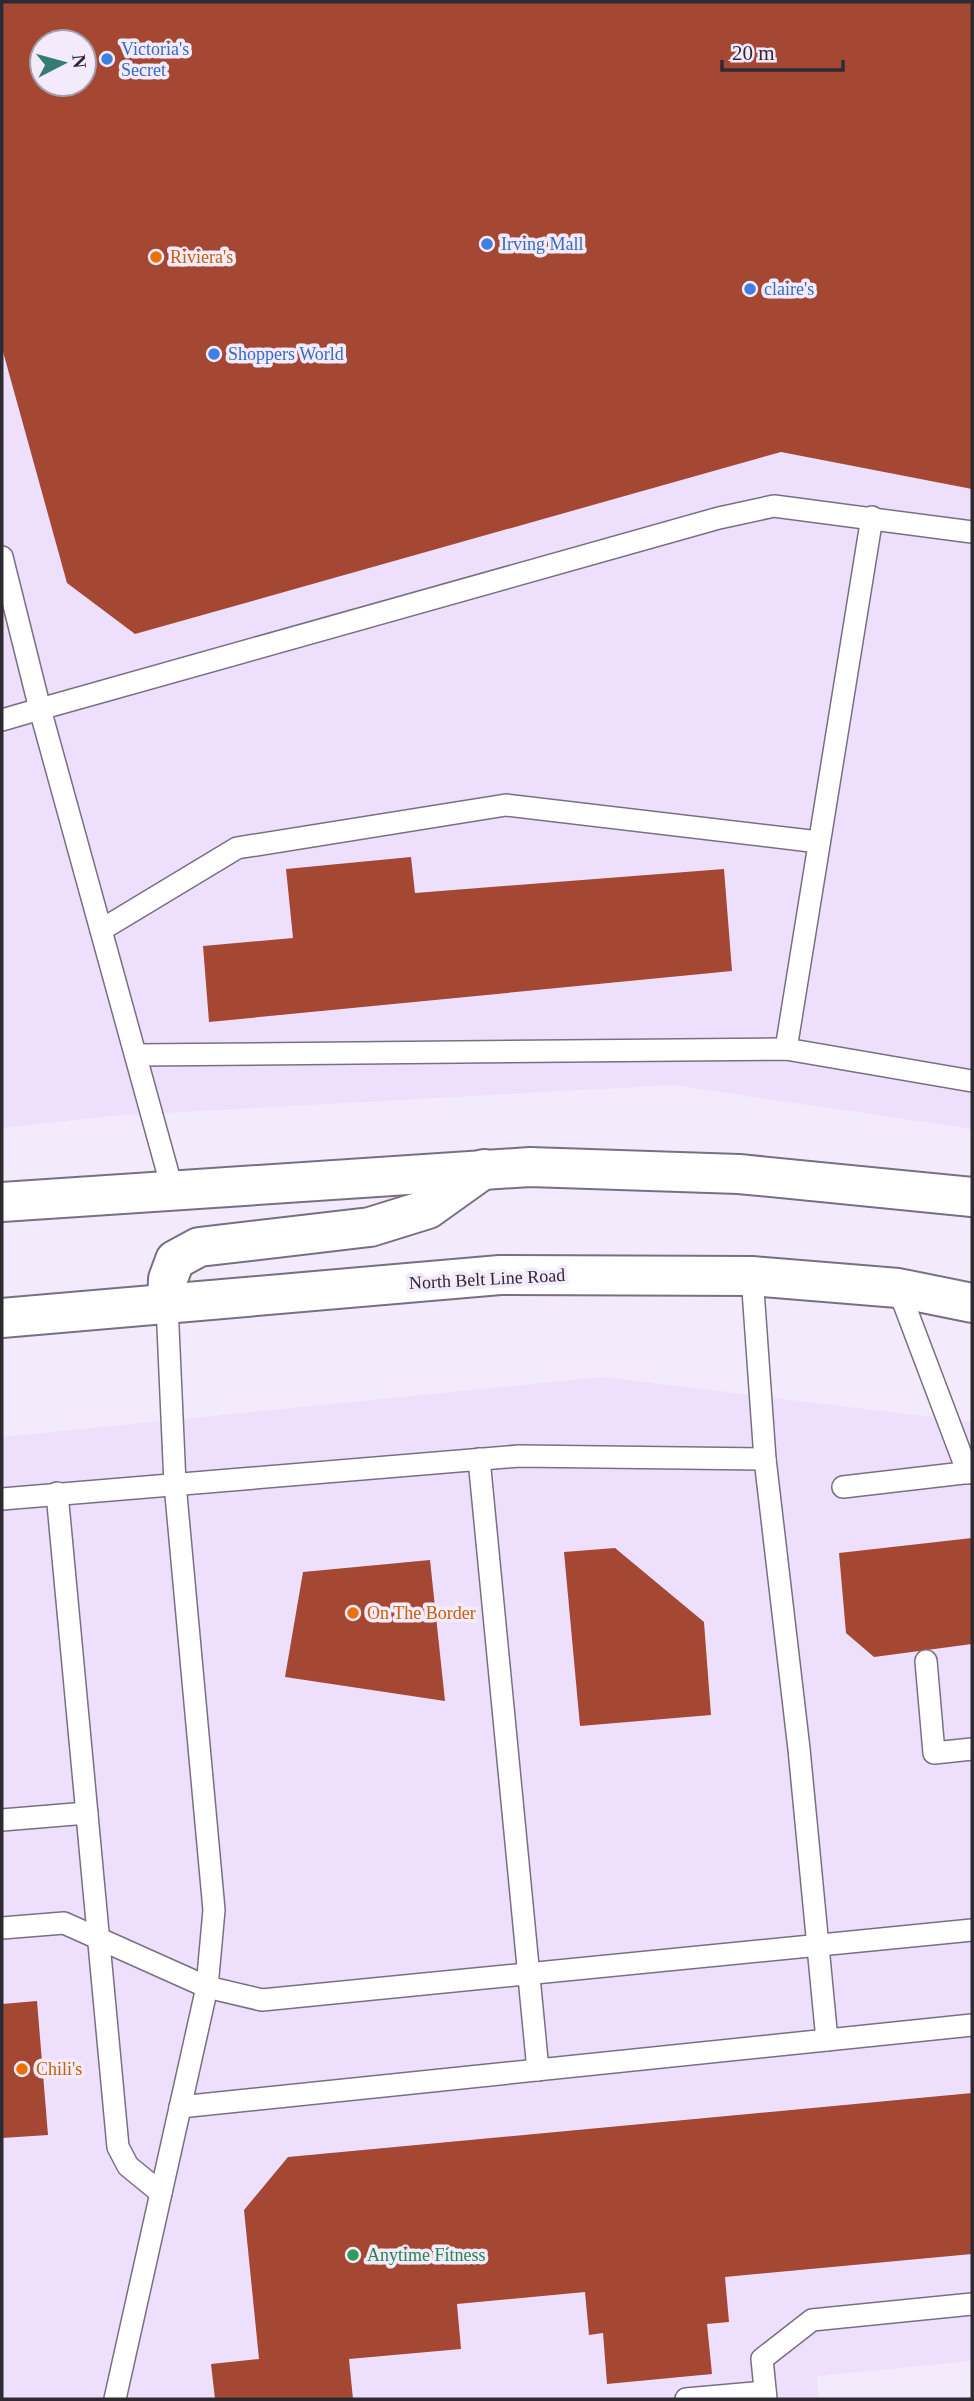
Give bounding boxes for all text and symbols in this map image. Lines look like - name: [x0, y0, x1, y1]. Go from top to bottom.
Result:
- north arrow: [28, 28, 98, 98]
- scale bar: [722, 28, 843, 72]
- place label: Victoria's Secret: [121, 39, 189, 80]
- text: 20 m: [732, 41, 775, 65]
- marker: Victoria's Secret: [99, 51, 115, 67]
- text: N: [68, 53, 91, 69]
- place label: Irving Mall: [501, 234, 584, 254]
- marker: Irving Mall: [479, 236, 495, 252]
- place label: Riviera's: [170, 247, 233, 267]
- marker: Riviera's: [148, 249, 164, 265]
- place label: claire's: [764, 279, 814, 299]
- marker: claire's: [742, 281, 758, 297]
- place label: Shoppers World: [228, 344, 344, 364]
- marker: Shoppers World: [206, 346, 222, 362]
- street label: North Belt Line Road: [408, 1265, 566, 1293]
- place label: On The Border: [367, 1603, 476, 1623]
- marker: On The Border: [345, 1605, 361, 1621]
- place label: Chili's: [36, 2059, 82, 2079]
- marker: Chili's: [14, 2061, 30, 2077]
- place label: Anytime Fitness: [367, 2245, 486, 2265]
- marker: Anytime Fitness: [345, 2247, 361, 2263]

